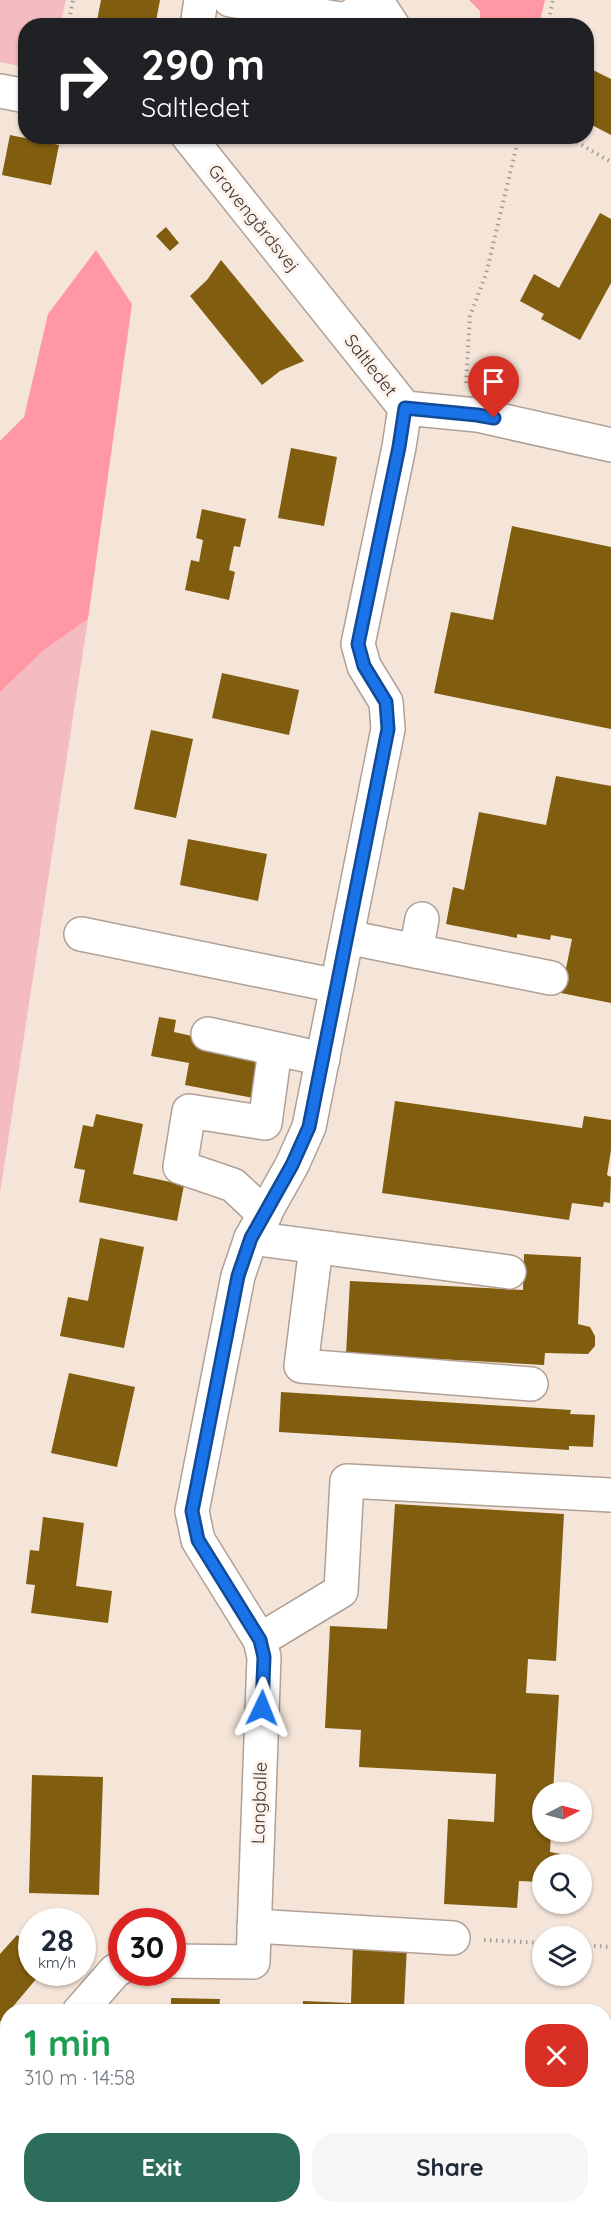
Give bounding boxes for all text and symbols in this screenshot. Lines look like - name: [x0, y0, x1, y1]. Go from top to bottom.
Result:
- text: 290 m: [141, 38, 265, 91]
- icon: right: [42, 42, 120, 120]
- text: Saltledet: [141, 90, 250, 124]
- street label: Gravengårdsvej: [203, 159, 305, 277]
- street label: Saltledet: [340, 329, 402, 401]
- pin: [468, 356, 519, 418]
- icon: arrive: [477, 365, 510, 398]
- position arrow: [230, 1676, 294, 1740]
- street label: Langballe: [246, 1762, 272, 1844]
- north arrow: [532, 1782, 592, 1842]
- map controls: [532, 1782, 592, 1986]
- button: search: [532, 1854, 592, 1914]
- speed limit sign: 30: [108, 1908, 186, 1986]
- text: 28: [40, 1921, 74, 1959]
- button: layers: [532, 1926, 592, 1986]
- text: km/h: [38, 1953, 76, 1972]
- text: 1 min: [24, 2020, 111, 2065]
- button: close: [525, 2024, 588, 2087]
- text: 310 m · 14:58: [24, 2065, 135, 2090]
- button: Exit: [24, 2133, 300, 2202]
- button: Share: [312, 2133, 588, 2202]

